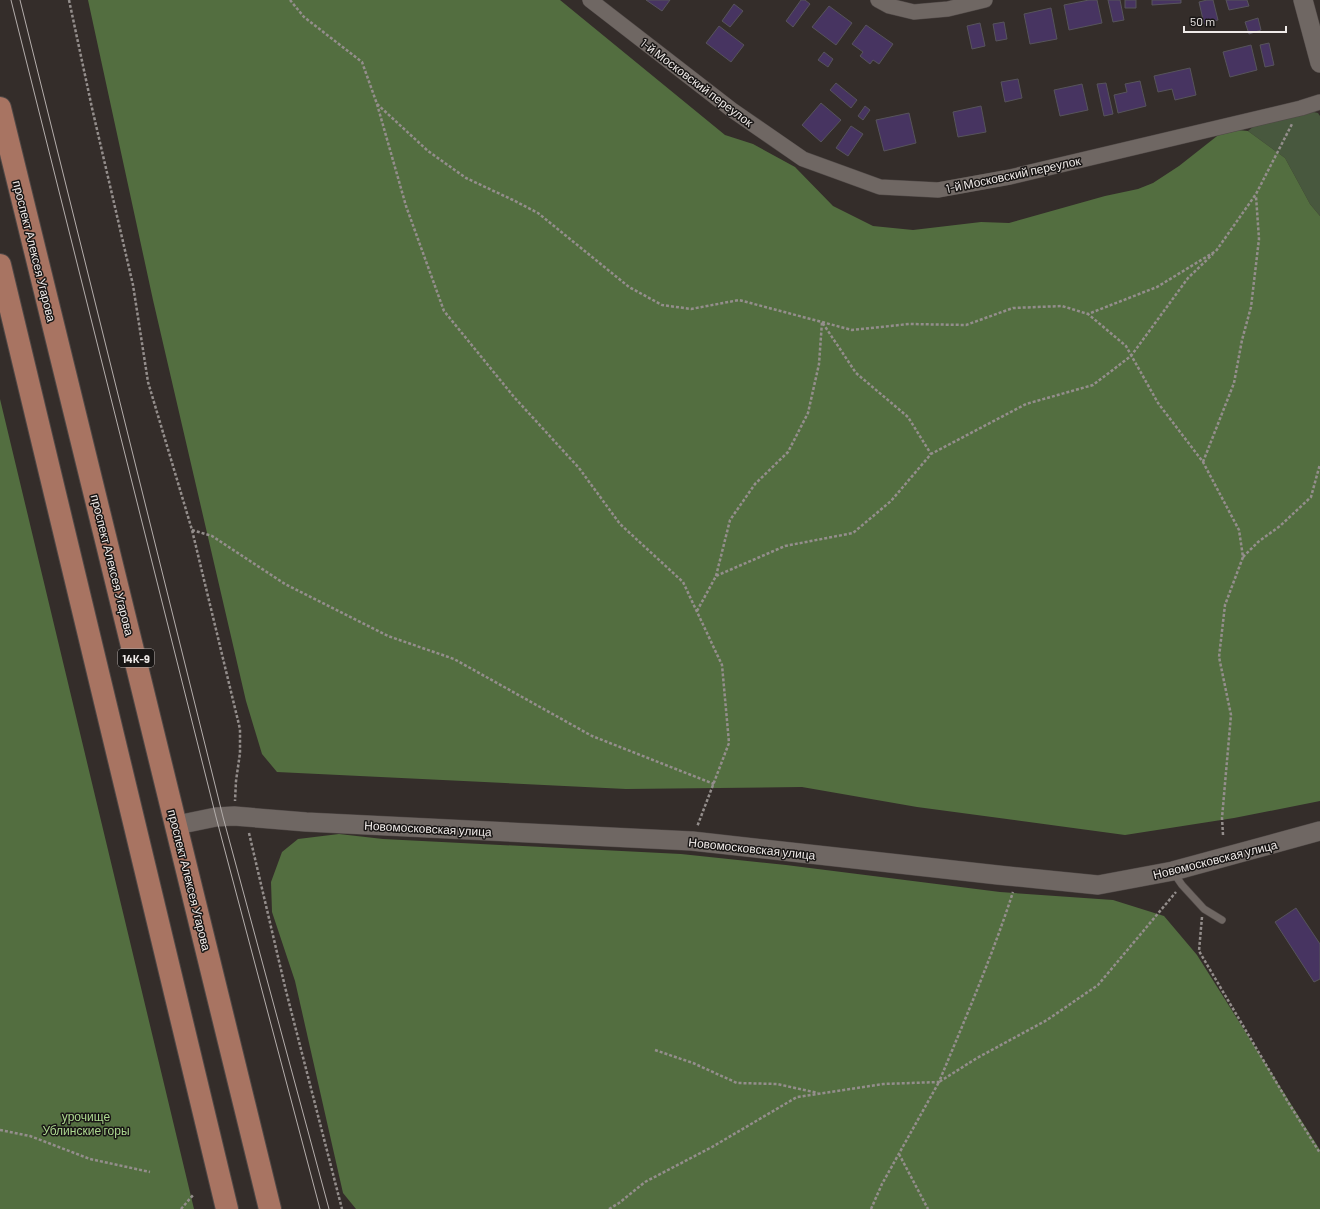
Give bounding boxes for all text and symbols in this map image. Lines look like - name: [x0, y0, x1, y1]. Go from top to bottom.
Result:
- scale bar: [1184, 8, 1286, 34]
- text: 50 m: [1190, 14, 1215, 28]
- street label: 1-й Московский переулок: [637, 35, 757, 130]
- street label: 1-й Московский переулок: [944, 153, 1083, 196]
- street label: проспект Алексея Угарова: [10, 179, 59, 324]
- street label: проспект Алексея Угарова: [88, 493, 137, 638]
- road number: 14К-9: [118, 649, 154, 667]
- street label: проспект Алексея Угарова: [165, 808, 214, 953]
- street label: Новомосковская улица: [364, 818, 492, 839]
- street label: Новомосковская улица: [688, 834, 816, 863]
- street label: Новомосковская улица: [1151, 837, 1279, 882]
- park label: урочище Ублинские горы: [42, 1109, 130, 1138]

